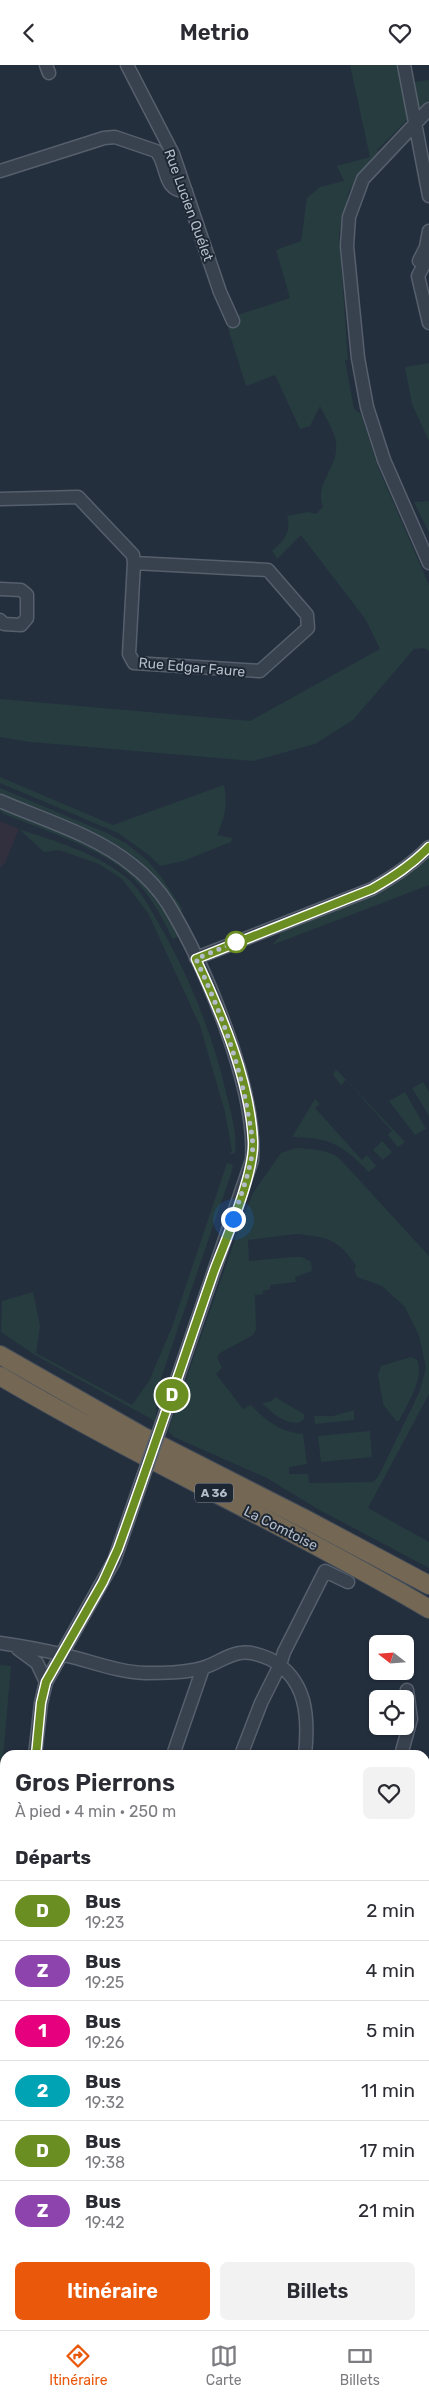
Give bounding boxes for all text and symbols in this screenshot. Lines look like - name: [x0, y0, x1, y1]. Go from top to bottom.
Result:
- icon: back: [15, 19, 43, 47]
- text: Metrio: [180, 19, 249, 46]
- icon: heart: [386, 19, 414, 47]
- street label: Rue Lucien Quélet: [160, 147, 217, 264]
- street label: Rue Edgar Faure: [138, 654, 246, 681]
- unlabelled marker: [225, 931, 247, 953]
- your location: [221, 1207, 246, 1232]
- line badge: D: [156, 1379, 188, 1411]
- text: D: [166, 1384, 178, 1406]
- road number: A 36: [195, 1484, 233, 1503]
- street label: La Comtoise: [241, 1503, 321, 1554]
- north arrow: [369, 1635, 414, 1680]
- map controls: [369, 1635, 414, 1735]
- button: locate: [369, 1690, 414, 1735]
- button: heart: [363, 1767, 415, 1819]
- text: Gros Pierrons: [15, 1769, 175, 1797]
- text: À pied · 4 min · 250 m: [15, 1802, 176, 1821]
- text: Départs: [15, 1846, 91, 1869]
- text: Bus: [85, 1890, 121, 1913]
- text: 2 min: [366, 1899, 415, 1922]
- text: D: [36, 1900, 49, 1922]
- text: 19:23: [85, 1913, 124, 1932]
- text: Bus: [85, 1950, 121, 1973]
- text: 4 min: [366, 1959, 415, 1982]
- text: Z: [37, 1960, 48, 1982]
- text: 19:25: [85, 1973, 124, 1992]
- text: Bus: [85, 2010, 121, 2033]
- text: 5 min: [366, 2019, 415, 2042]
- text: 1: [38, 2020, 47, 2042]
- text: 19:26: [85, 2033, 124, 2052]
- text: Bus: [85, 2070, 121, 2093]
- text: 11 min: [361, 2079, 415, 2102]
- text: 2: [37, 2080, 48, 2102]
- text: 19:32: [85, 2093, 124, 2112]
- text: Bus: [85, 2130, 121, 2153]
- text: 17 min: [359, 2139, 415, 2162]
- text: D: [36, 2140, 49, 2162]
- text: 19:38: [85, 2153, 125, 2172]
- text: Bus: [85, 2190, 121, 2213]
- text: 21 min: [358, 2199, 415, 2222]
- text: Z: [37, 2200, 48, 2222]
- text: 19:42: [85, 2213, 125, 2232]
- button: Itinéraire: [15, 2262, 210, 2320]
- button: Billets: [220, 2262, 415, 2320]
- tab: Itinéraire: [49, 2342, 108, 2389]
- tab: Carte: [206, 2342, 242, 2389]
- tab: Billets: [340, 2342, 380, 2389]

